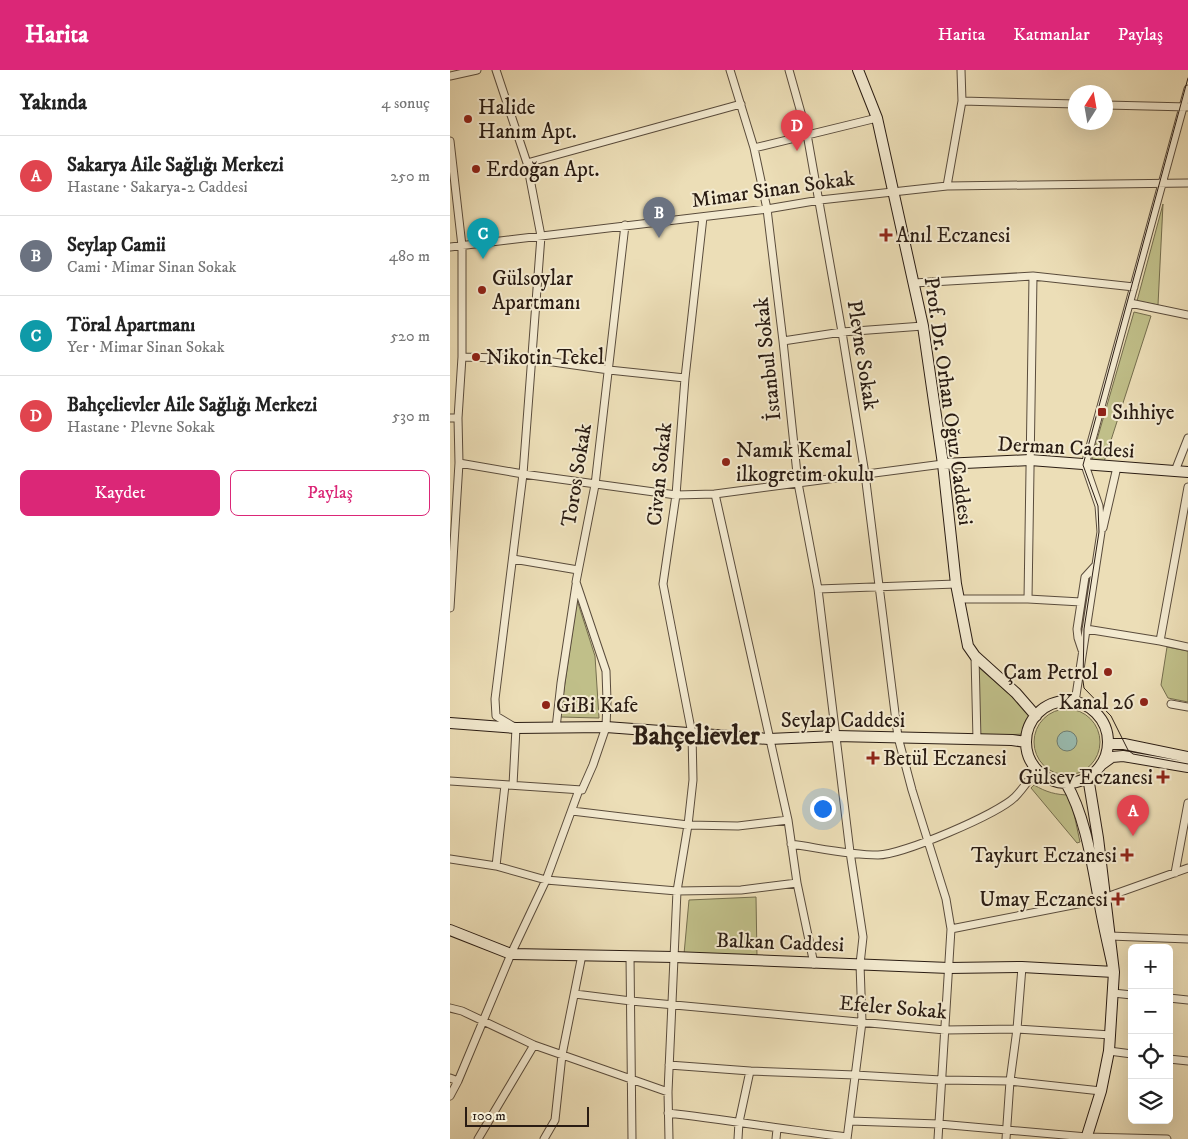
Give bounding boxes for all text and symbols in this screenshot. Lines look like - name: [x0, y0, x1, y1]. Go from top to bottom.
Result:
- text: Harita: [25, 20, 88, 50]
- text: Harita: [938, 24, 985, 46]
- text: Katmanlar: [1013, 24, 1090, 46]
- text: Paylaş: [1118, 24, 1163, 46]
- north arrow: [1068, 85, 1113, 130]
- text: Yakında: [20, 90, 87, 116]
- text: 4 sonuç: [381, 93, 430, 113]
- place label: Halide Hanım Apt.: [478, 95, 577, 145]
- pin: D: [781, 110, 813, 151]
- marker: Halide Hanım Apt.: [462, 113, 474, 125]
- text: Sakarya Aile Sağlığı Merkezi: [67, 154, 284, 177]
- place label: Erdoğan Apt.: [486, 157, 600, 183]
- marker: Erdoğan Apt.: [470, 163, 482, 175]
- text: A: [31, 166, 41, 186]
- text: 250 m: [390, 166, 430, 186]
- street label: Mimar Sinan Sokak: [690, 166, 857, 214]
- text: Hastane · Sakarya-2 Caddesi: [67, 177, 248, 197]
- pin: B: [643, 197, 675, 238]
- pin: C: [467, 218, 499, 259]
- place label: Anıl Eczanesi: [896, 223, 1011, 249]
- marker: Anıl Eczanesi: [880, 229, 892, 241]
- text: Seylap Camii: [67, 234, 166, 257]
- text: B: [31, 246, 41, 266]
- text: 480 m: [389, 246, 430, 266]
- text: Cami · Mimar Sinan Sokak: [67, 257, 236, 277]
- place label: Gülsoylar Apartmanı: [492, 266, 580, 316]
- street label: Prof. Dr. Orhan Oğuz Caddesi: [918, 275, 978, 527]
- marker: Gülsoylar Apartmanı: [476, 284, 488, 296]
- street label: İstanbul Sokak: [748, 295, 787, 422]
- street label: Plevne Sokak: [840, 298, 884, 413]
- text: Töral Apartmanı: [67, 314, 195, 337]
- text: C: [31, 326, 41, 346]
- text: 520 m: [390, 326, 430, 346]
- text: Yer · Mimar Sinan Sokak: [67, 337, 225, 357]
- place label: Nikotin Tekel: [486, 345, 605, 371]
- marker: Nikotin Tekel: [470, 351, 482, 363]
- text: Bahçelievler Aile Sağlığı Merkezi: [67, 394, 317, 417]
- place label: Sıhhiye: [1112, 400, 1175, 426]
- text: D: [30, 406, 42, 426]
- text: 530 m: [392, 406, 430, 426]
- marker: Sıhhiye: [1096, 406, 1108, 418]
- text: Hastane · Plevne Sokak: [67, 417, 215, 437]
- street label: Civan Sokak: [642, 420, 678, 527]
- street label: Toros Sokak: [556, 421, 598, 529]
- street label: Derman Caddesi: [997, 431, 1135, 465]
- place label: Namık Kemal ilkogretim okulu: [736, 438, 874, 488]
- marker: Namık Kemal ilkogretim okulu: [720, 456, 732, 468]
- button: Kaydet: [20, 470, 220, 516]
- button: Paylaş: [230, 470, 430, 516]
- place label: Çam Petrol: [1003, 660, 1099, 686]
- marker: Çam Petrol: [1102, 666, 1114, 678]
- place label: Kanal 26: [1058, 690, 1135, 716]
- place label: GiBi Kafe: [556, 693, 639, 719]
- marker: Kanal 26: [1138, 696, 1150, 708]
- marker: GiBi Kafe: [540, 699, 552, 711]
- street label: Seylap Caddesi: [781, 708, 905, 734]
- district label: Bahçelievler: [632, 720, 760, 753]
- place label: Betül Eczanesi: [883, 746, 1007, 772]
- marker: Betül Eczanesi: [867, 752, 879, 764]
- place label: Gülsev Eczanesi: [1018, 765, 1153, 791]
- marker: Gülsev Eczanesi: [1157, 771, 1169, 783]
- pin: A: [1117, 795, 1149, 836]
- your location: [810, 796, 836, 822]
- place label: Taykurt Eczanesi: [971, 843, 1117, 869]
- marker: Taykurt Eczanesi: [1121, 849, 1133, 861]
- place label: Umay Eczanesi: [979, 887, 1108, 913]
- marker: Umay Eczanesi: [1112, 893, 1124, 905]
- street label: Balkan Caddesi: [715, 928, 845, 958]
- map controls: [1128, 944, 1173, 1124]
- button: +: [1128, 944, 1173, 989]
- button: −: [1128, 989, 1173, 1034]
- street label: Efeler Sokak: [838, 990, 949, 1026]
- button: locate: [1128, 1034, 1173, 1079]
- button: layers: [1128, 1079, 1173, 1124]
- scale bar: [465, 1104, 589, 1127]
- text: 100 m: [472, 1107, 506, 1125]

